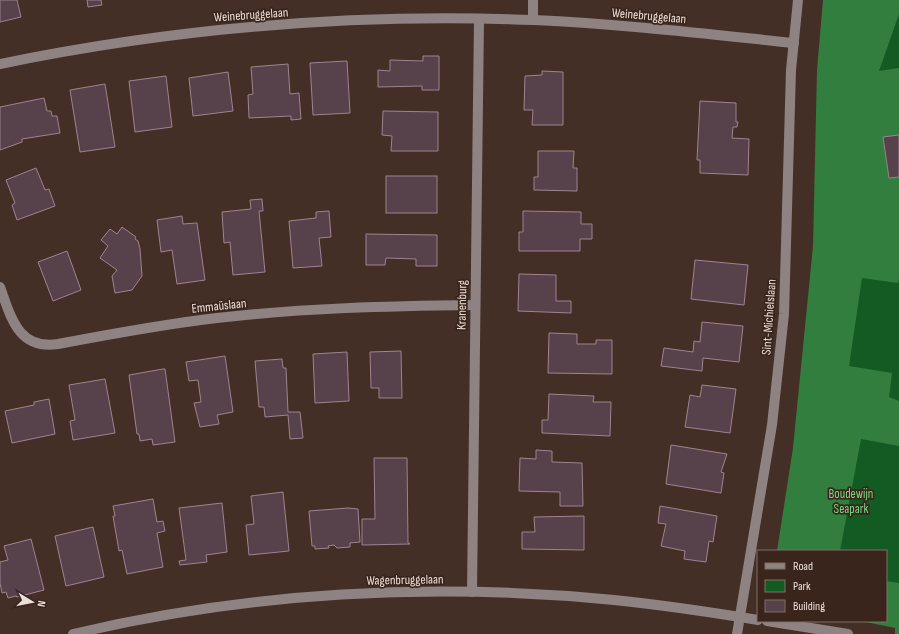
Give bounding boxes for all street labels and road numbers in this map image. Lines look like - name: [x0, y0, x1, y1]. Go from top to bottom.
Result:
- street label: Weinebruggelaan: [213, 4, 289, 26]
- street label: Weinebruggelaan: [611, 5, 687, 27]
- street label: Sint-Michielslaan: [758, 279, 780, 355]
- street label: Kranenburg: [454, 280, 470, 330]
- street label: Emmaüslaan: [191, 295, 247, 317]
- street label: Wagenbruggelaan: [366, 571, 444, 589]

